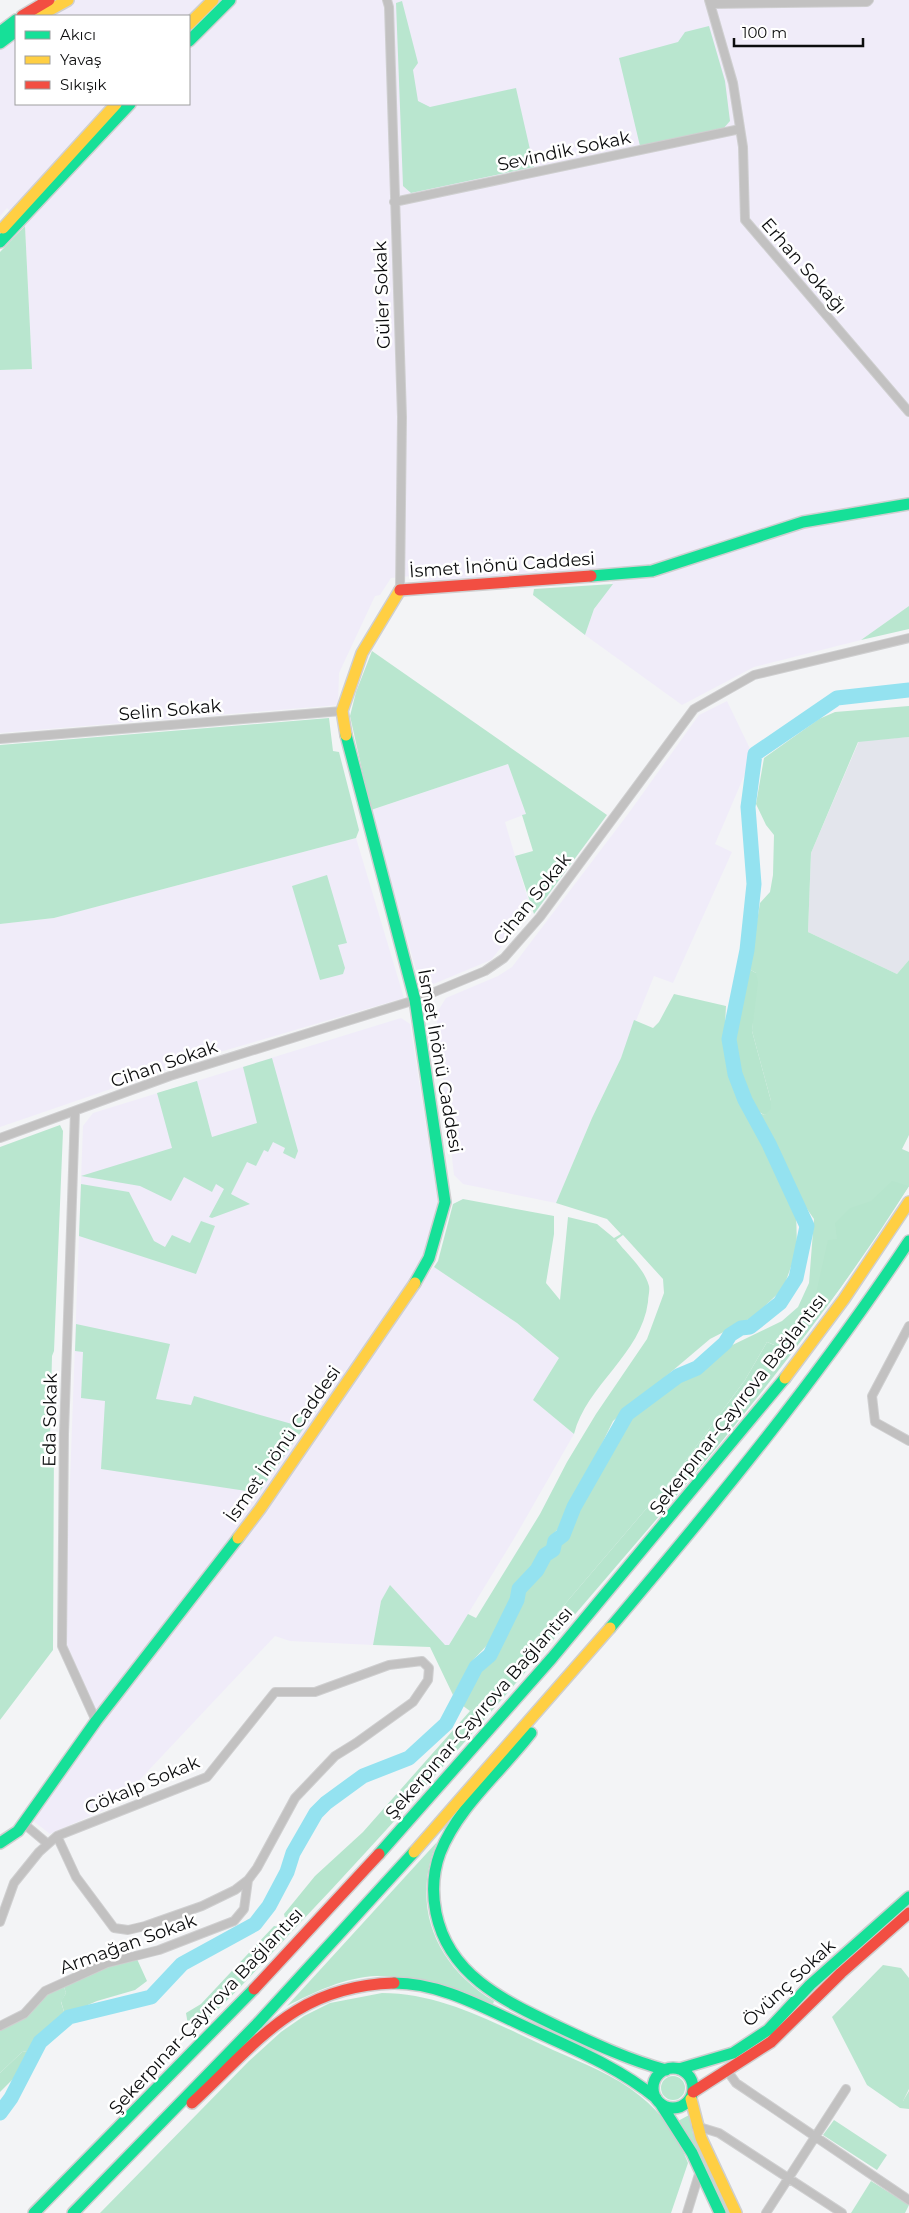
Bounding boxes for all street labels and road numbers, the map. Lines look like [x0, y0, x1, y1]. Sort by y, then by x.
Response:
street label: Sevindik Sokak [495, 126, 633, 176]
street label: Erhan Sokağı [756, 214, 852, 318]
street label: Güler Sokak [369, 240, 395, 349]
street label: İsmet İnönü Caddesi [408, 548, 596, 582]
street label: Selin Sokak [118, 695, 222, 725]
street label: Cihan Sokak [488, 849, 576, 949]
street label: İsmet İnönü Caddesi [413, 967, 467, 1155]
street label: Cihan Sokak [108, 1035, 221, 1093]
street label: Şekerpınar-Çayırova Bağlantısı [645, 1289, 831, 1519]
street label: İsmet İnönü Caddesi [221, 1361, 345, 1527]
street label: Eda Sokak [38, 1373, 62, 1467]
street label: Şekerpınar-Çayırova Bağlantısı [381, 1602, 577, 1824]
street label: Gökalp Sokak [81, 1751, 203, 1819]
street label: Şekerpınar-Çayırova Bağlantısı [104, 1903, 308, 2119]
street label: Armağan Sokak [57, 1909, 200, 1979]
street label: Övünç Sokak [738, 1934, 840, 2031]

